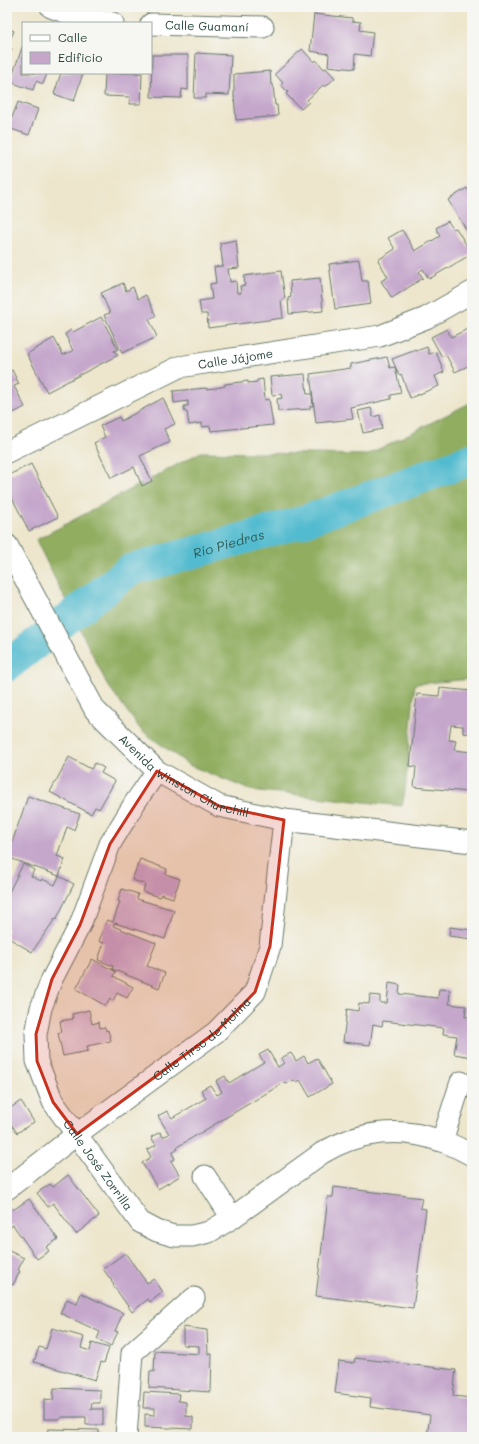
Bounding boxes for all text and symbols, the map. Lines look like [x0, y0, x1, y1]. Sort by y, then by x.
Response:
street label: Calle Guamaní [165, 16, 249, 35]
legend [22, 22, 152, 74]
text: Calle [58, 29, 88, 45]
text: Edificio [58, 49, 102, 65]
street label: Calle Jájome [197, 345, 274, 372]
water label: Río Piedras [191, 525, 266, 561]
street label: Avenida Winston Churchill [116, 730, 251, 820]
street label: Calle Tirso de Molina [149, 993, 254, 1084]
street label: Calle José Zorrilla [60, 1116, 137, 1213]

